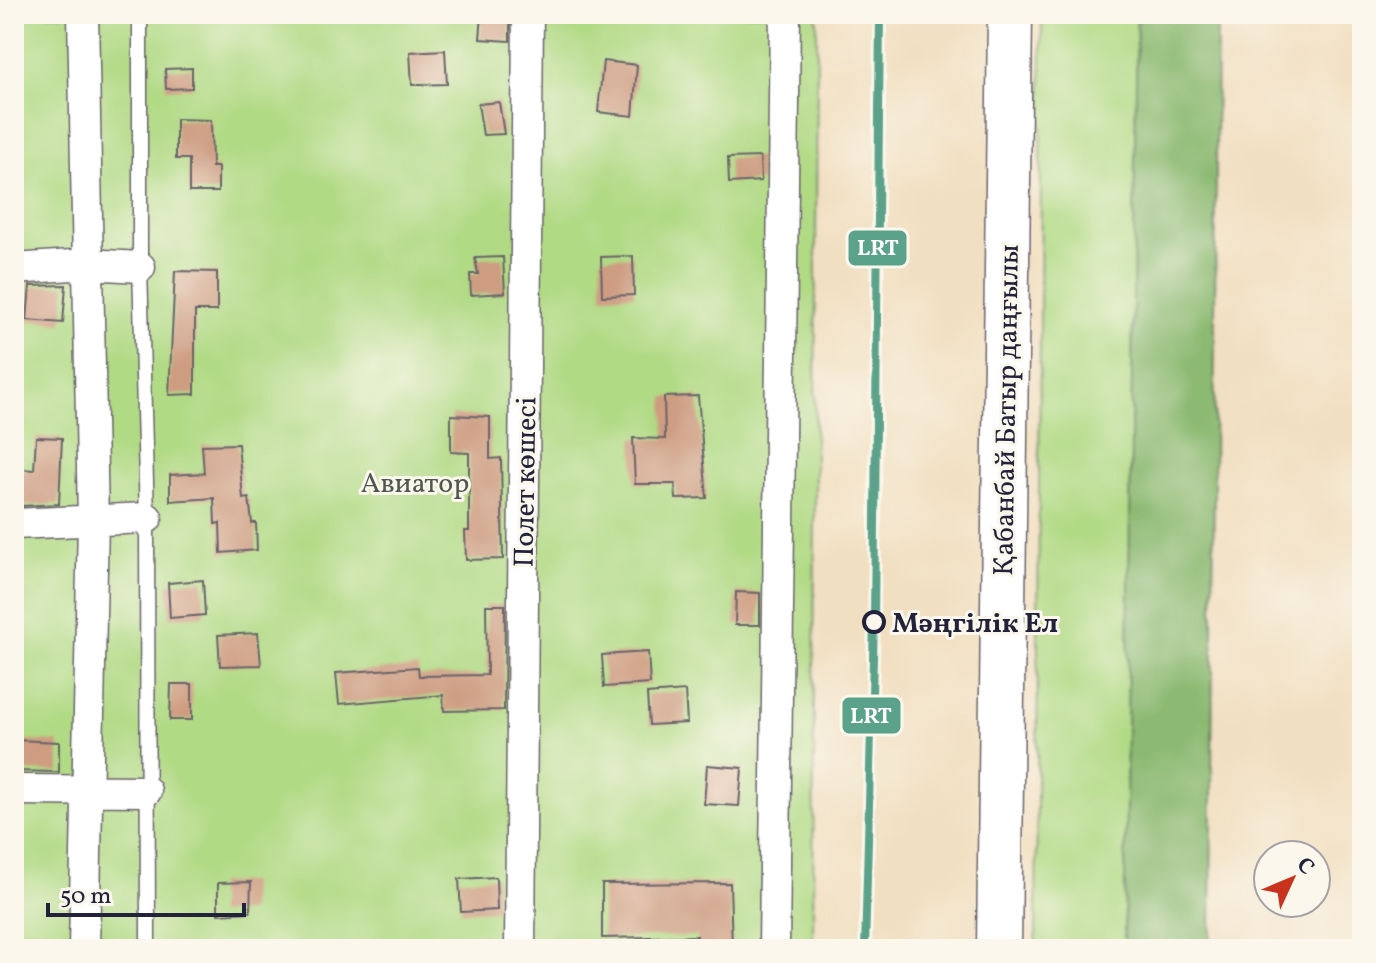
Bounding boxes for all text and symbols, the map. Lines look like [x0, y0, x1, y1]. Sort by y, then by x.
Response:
line badge: LRT [847, 229, 908, 267]
text: LRT [857, 234, 899, 265]
street label: Қабанбай Батыр даңғылы [985, 244, 1030, 576]
street label: Полет көшесі [506, 396, 547, 568]
park label: Авиатор [361, 465, 469, 504]
place label: Мәңгілік Ел [892, 605, 1058, 644]
marker: Мәңгілік Ел [863, 611, 885, 633]
line badge: LRT [841, 696, 902, 735]
text: LRT [850, 702, 892, 733]
north arrow [1252, 839, 1332, 919]
text: С [1289, 851, 1321, 883]
scale bar [48, 867, 244, 917]
text: 50 m [60, 880, 112, 914]

